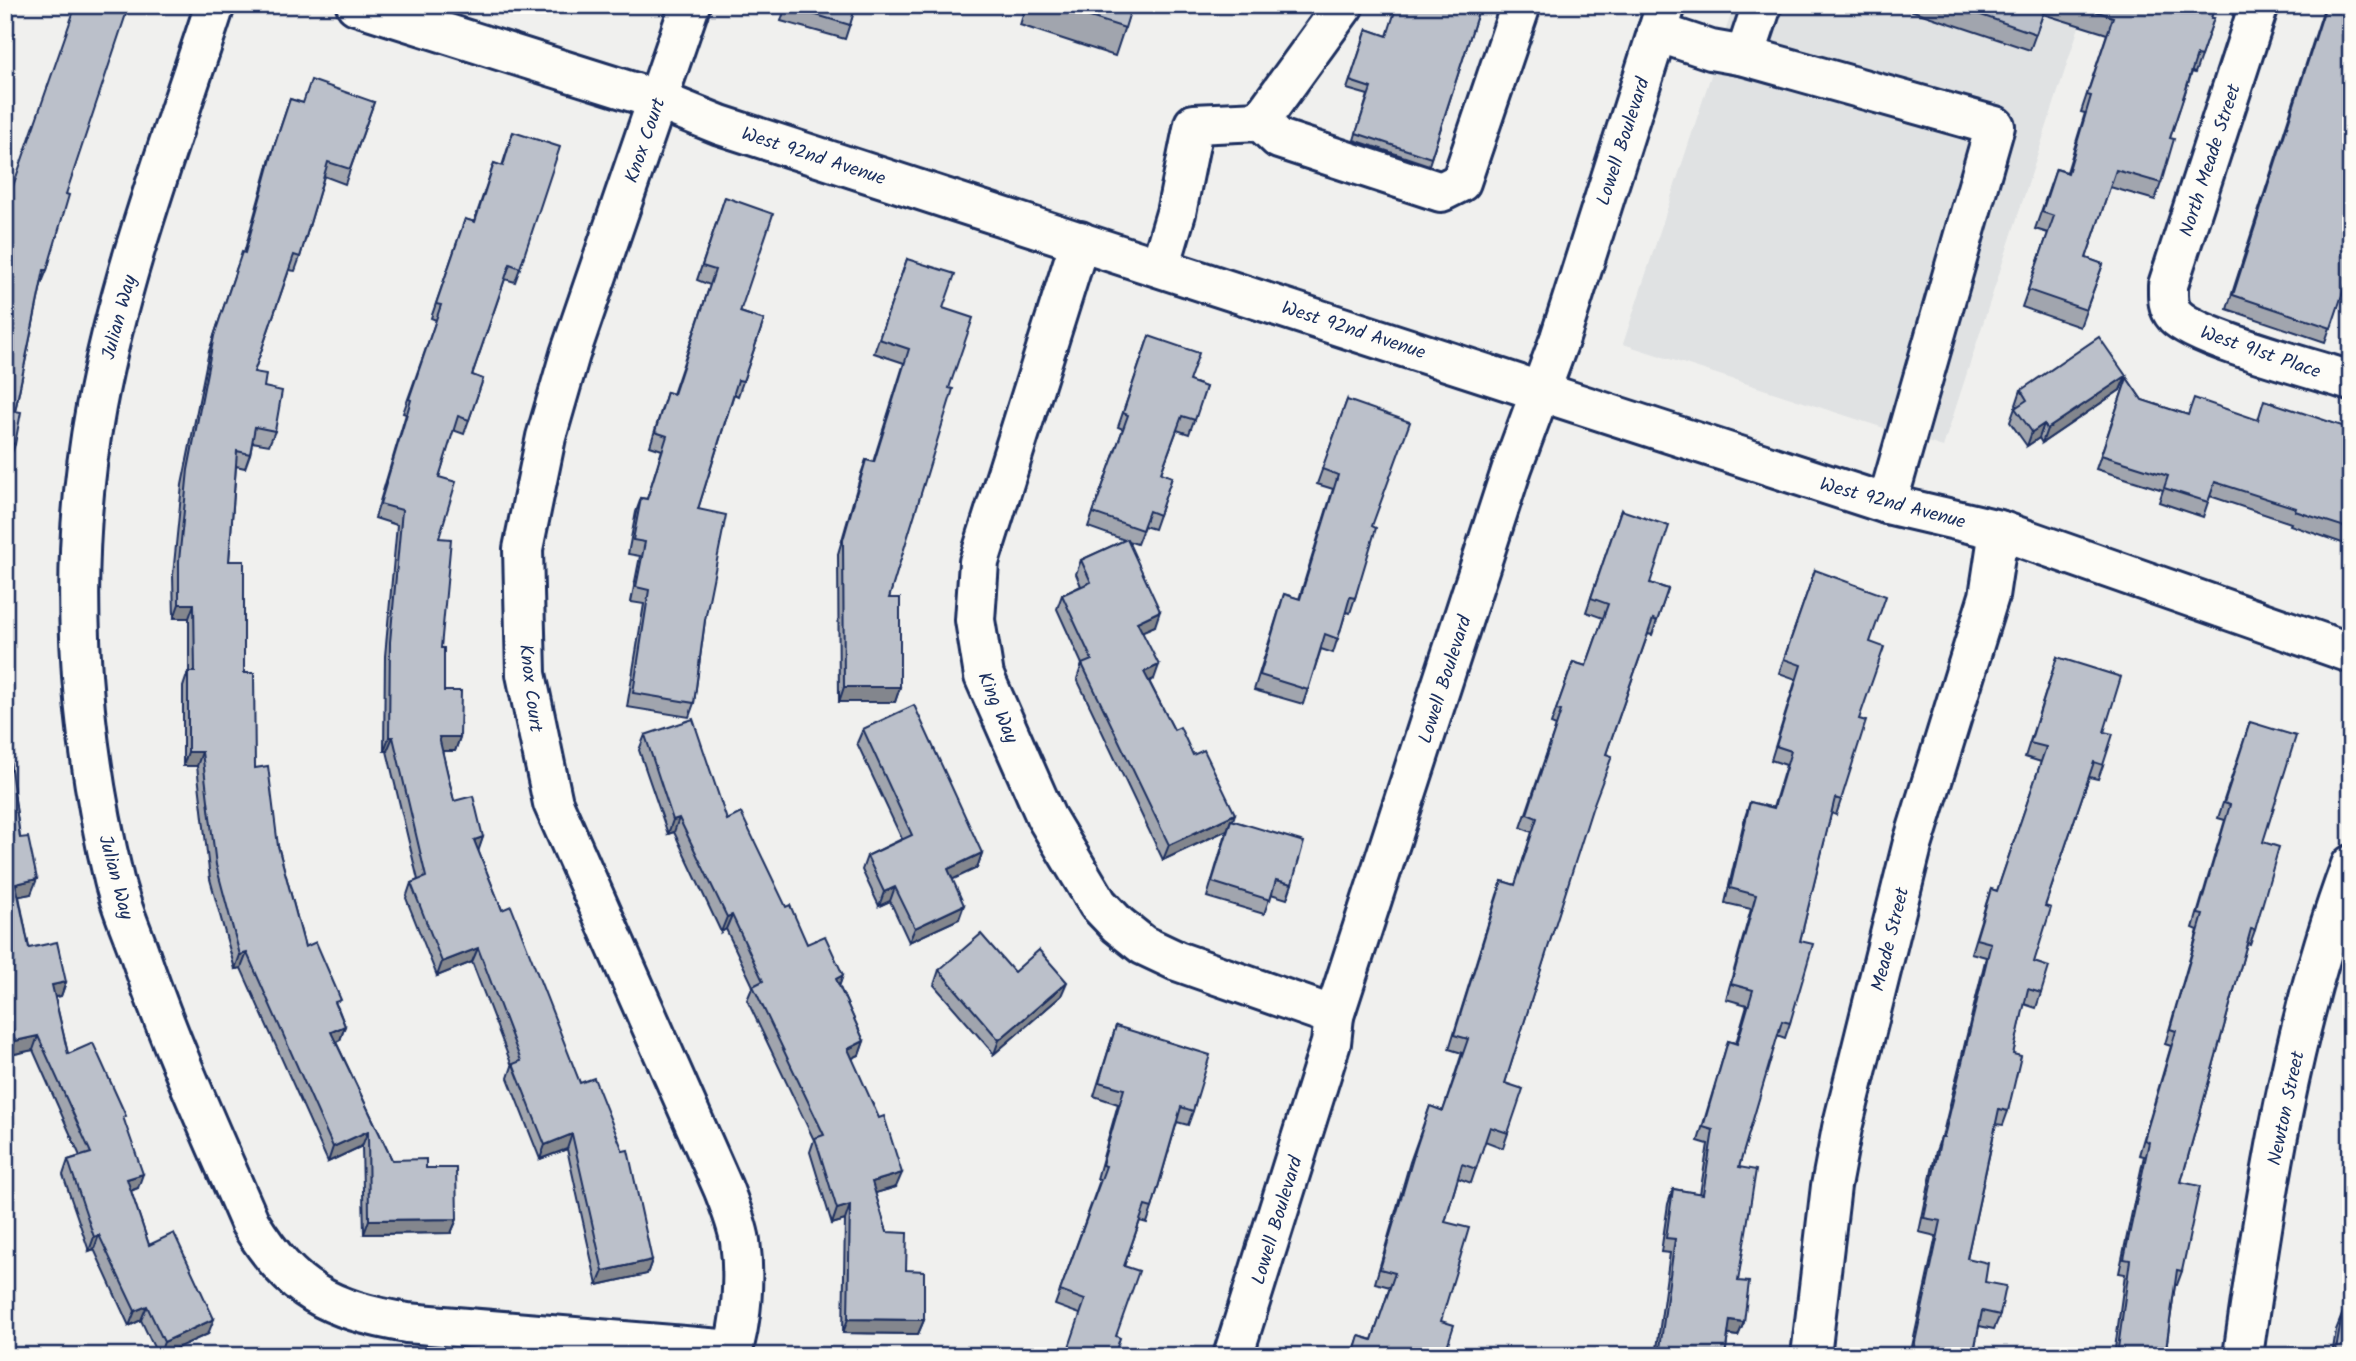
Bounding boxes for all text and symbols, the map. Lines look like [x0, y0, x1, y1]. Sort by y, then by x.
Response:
street label: Lowell Boulevard [1589, 73, 1659, 210]
street label: North Meade Street [2172, 80, 2250, 241]
street label: Knox Court [617, 93, 675, 187]
street label: West 92nd Avenue [737, 119, 890, 194]
street label: Julian Way [94, 271, 146, 363]
street label: West 92nd Avenue [1277, 293, 1430, 368]
street label: West 91st Place [2196, 318, 2325, 388]
street label: West 92nd Avenue [1816, 470, 1969, 538]
street label: Lowell Boulevard [1411, 611, 1481, 748]
street label: Knox Court [510, 643, 550, 735]
street label: King Way [969, 667, 1026, 749]
street label: Julian Way [89, 832, 141, 924]
street label: Meade Street [1864, 884, 1919, 995]
street label: Newton Street [2260, 1048, 2314, 1168]
street label: Lowell Boulevard [1244, 1152, 1312, 1289]

